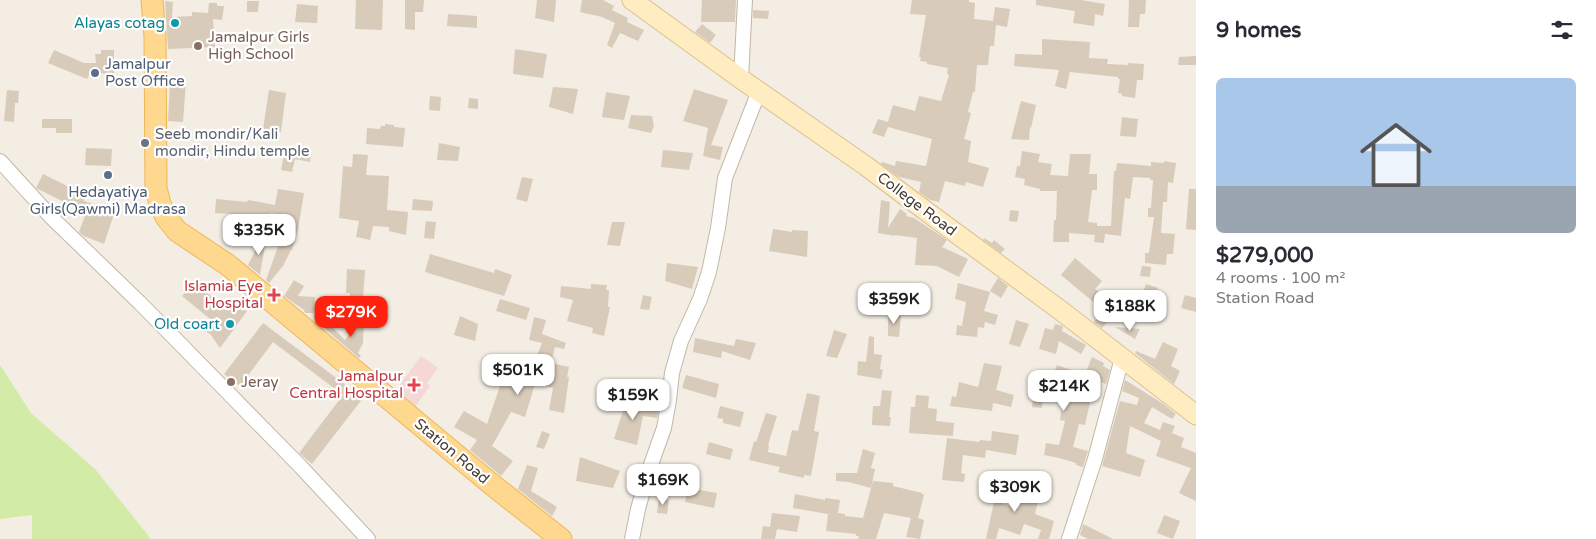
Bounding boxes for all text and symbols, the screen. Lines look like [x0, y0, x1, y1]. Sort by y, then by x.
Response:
place label: Alayas cotag [74, 14, 165, 32]
icon: filters [1548, 16, 1576, 44]
marker: Alayas cotag [169, 17, 181, 29]
text: 9 homes [1216, 18, 1301, 43]
place label: Jamalpur Girls High School [208, 28, 309, 63]
marker: Jamalpur Girls High School [192, 40, 204, 52]
place label: Jamalpur Post Office [105, 55, 185, 90]
marker: Jamalpur Post Office [89, 67, 101, 79]
icon: home [1351, 110, 1441, 200]
place label: Seeb mondir/Kali mondir, Hindu temple [155, 125, 309, 160]
marker: Seeb mondir/Kali mondir, Hindu temple [139, 137, 151, 149]
street label: College Road [874, 168, 960, 240]
marker: Hedayatiya Girls(Qawmi) Madrasa [102, 169, 114, 181]
place label: Hedayatiya Girls(Qawmi) Madrasa [30, 183, 186, 218]
pin: $335K [224, 214, 294, 256]
text: $335K [234, 220, 284, 240]
text: $279,000 [1216, 243, 1314, 268]
text: 4 rooms · 100 m² [1216, 268, 1345, 288]
place label: Islamia Eye Hospital [184, 277, 263, 312]
pin: $359K [859, 282, 929, 325]
marker: Islamia Eye Hospital [267, 288, 281, 302]
text: Station Road [1216, 288, 1314, 308]
text: $359K [869, 289, 919, 309]
pin: $188K [1095, 290, 1165, 332]
pin: $279K [316, 296, 386, 338]
text: $188K [1105, 296, 1155, 316]
text: $279K [326, 302, 376, 322]
place label: Old coart [154, 315, 220, 333]
marker: Old coart [224, 318, 236, 330]
pin: $501K [483, 354, 553, 396]
text: $501K [493, 360, 543, 380]
place label: Jamalpur Central Hospital [289, 367, 403, 402]
pin: $214K [1029, 370, 1099, 412]
place label: Jeray [241, 373, 279, 391]
marker: Jeray [225, 376, 237, 388]
text: $214K [1039, 376, 1089, 396]
marker: Jamalpur Central Hospital [407, 378, 421, 392]
pin: $159K [598, 378, 668, 421]
text: $159K [608, 385, 658, 405]
street label: Station Road [411, 414, 493, 488]
pin: $169K [628, 464, 698, 506]
text: $169K [638, 470, 688, 490]
pin: $309K [980, 470, 1050, 513]
text: $309K [990, 477, 1040, 497]

